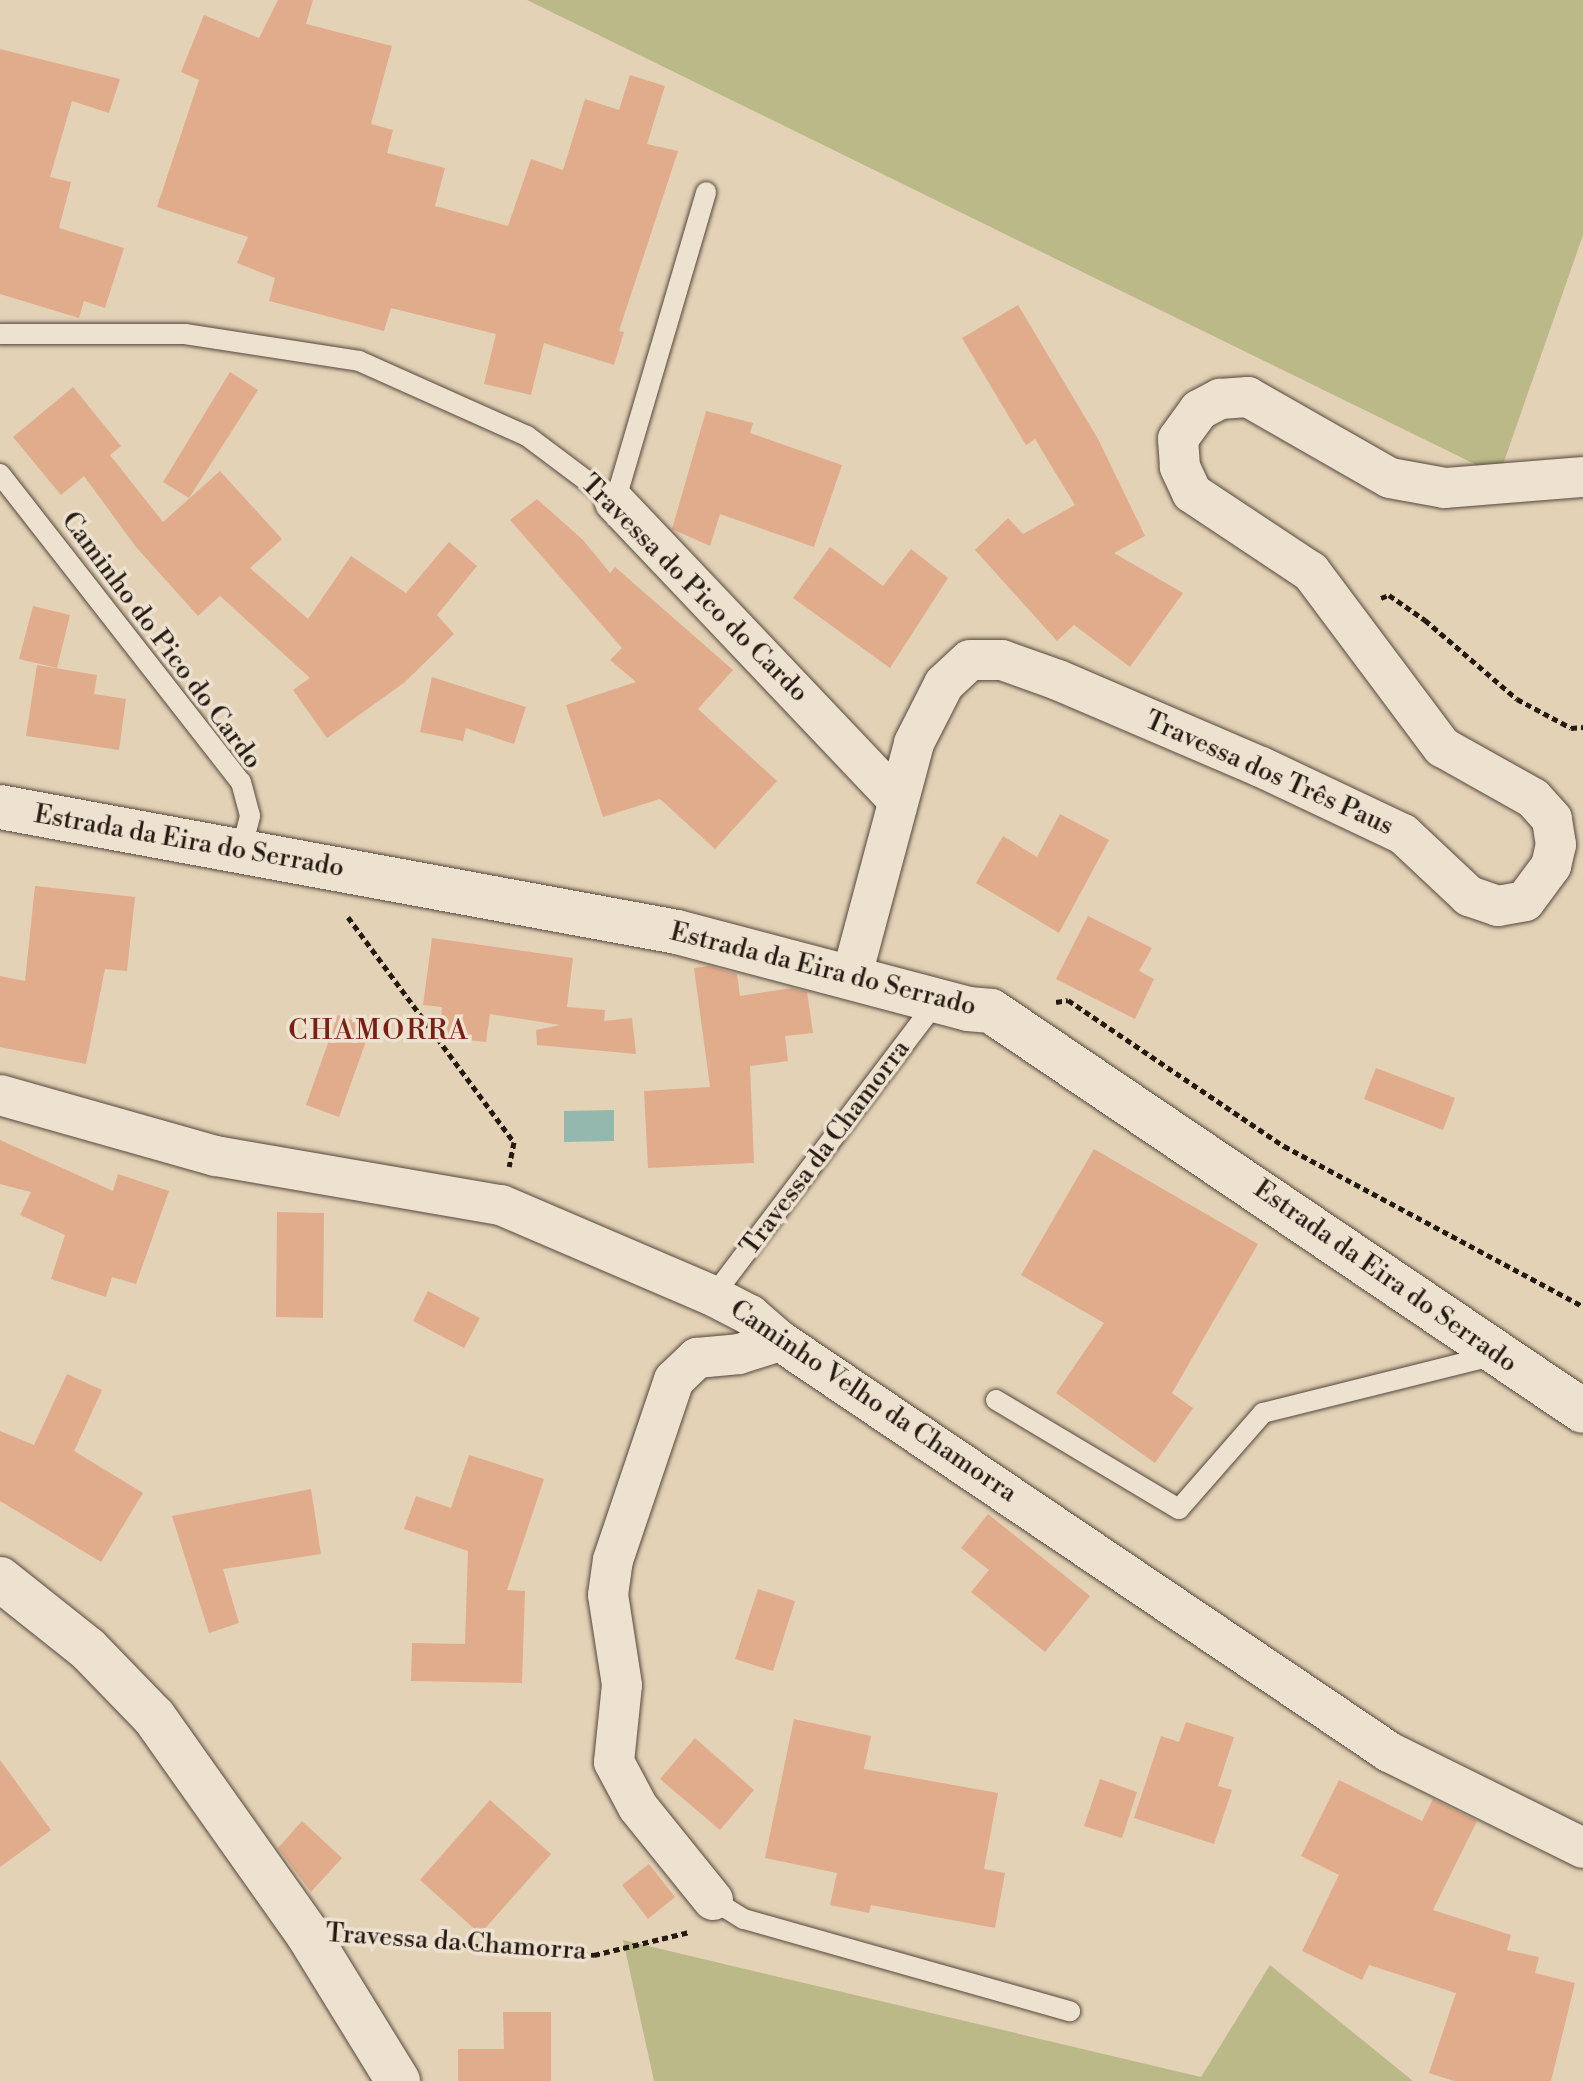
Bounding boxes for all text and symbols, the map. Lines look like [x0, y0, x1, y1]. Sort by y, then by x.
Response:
street label: Travessa do Pico do Cardo [574, 469, 814, 709]
street label: Caminho do Pico do Cardo [54, 506, 268, 776]
street label: Travessa dos Três Paus [1140, 705, 1398, 843]
street label: Estrada da Eira do Serrado [32, 799, 346, 885]
street label: Estrada da Eira do Serrado [667, 917, 979, 1023]
district label: CHAMORRA [288, 1014, 470, 1048]
street label: Travessa da Chamorra [735, 1034, 917, 1262]
street label: Estrada da Eira do Serrado [1247, 1174, 1523, 1380]
street label: Caminho Velho da Chamorra [724, 1294, 1022, 1510]
street label: Travessa da Chamorra [325, 1918, 587, 1968]

